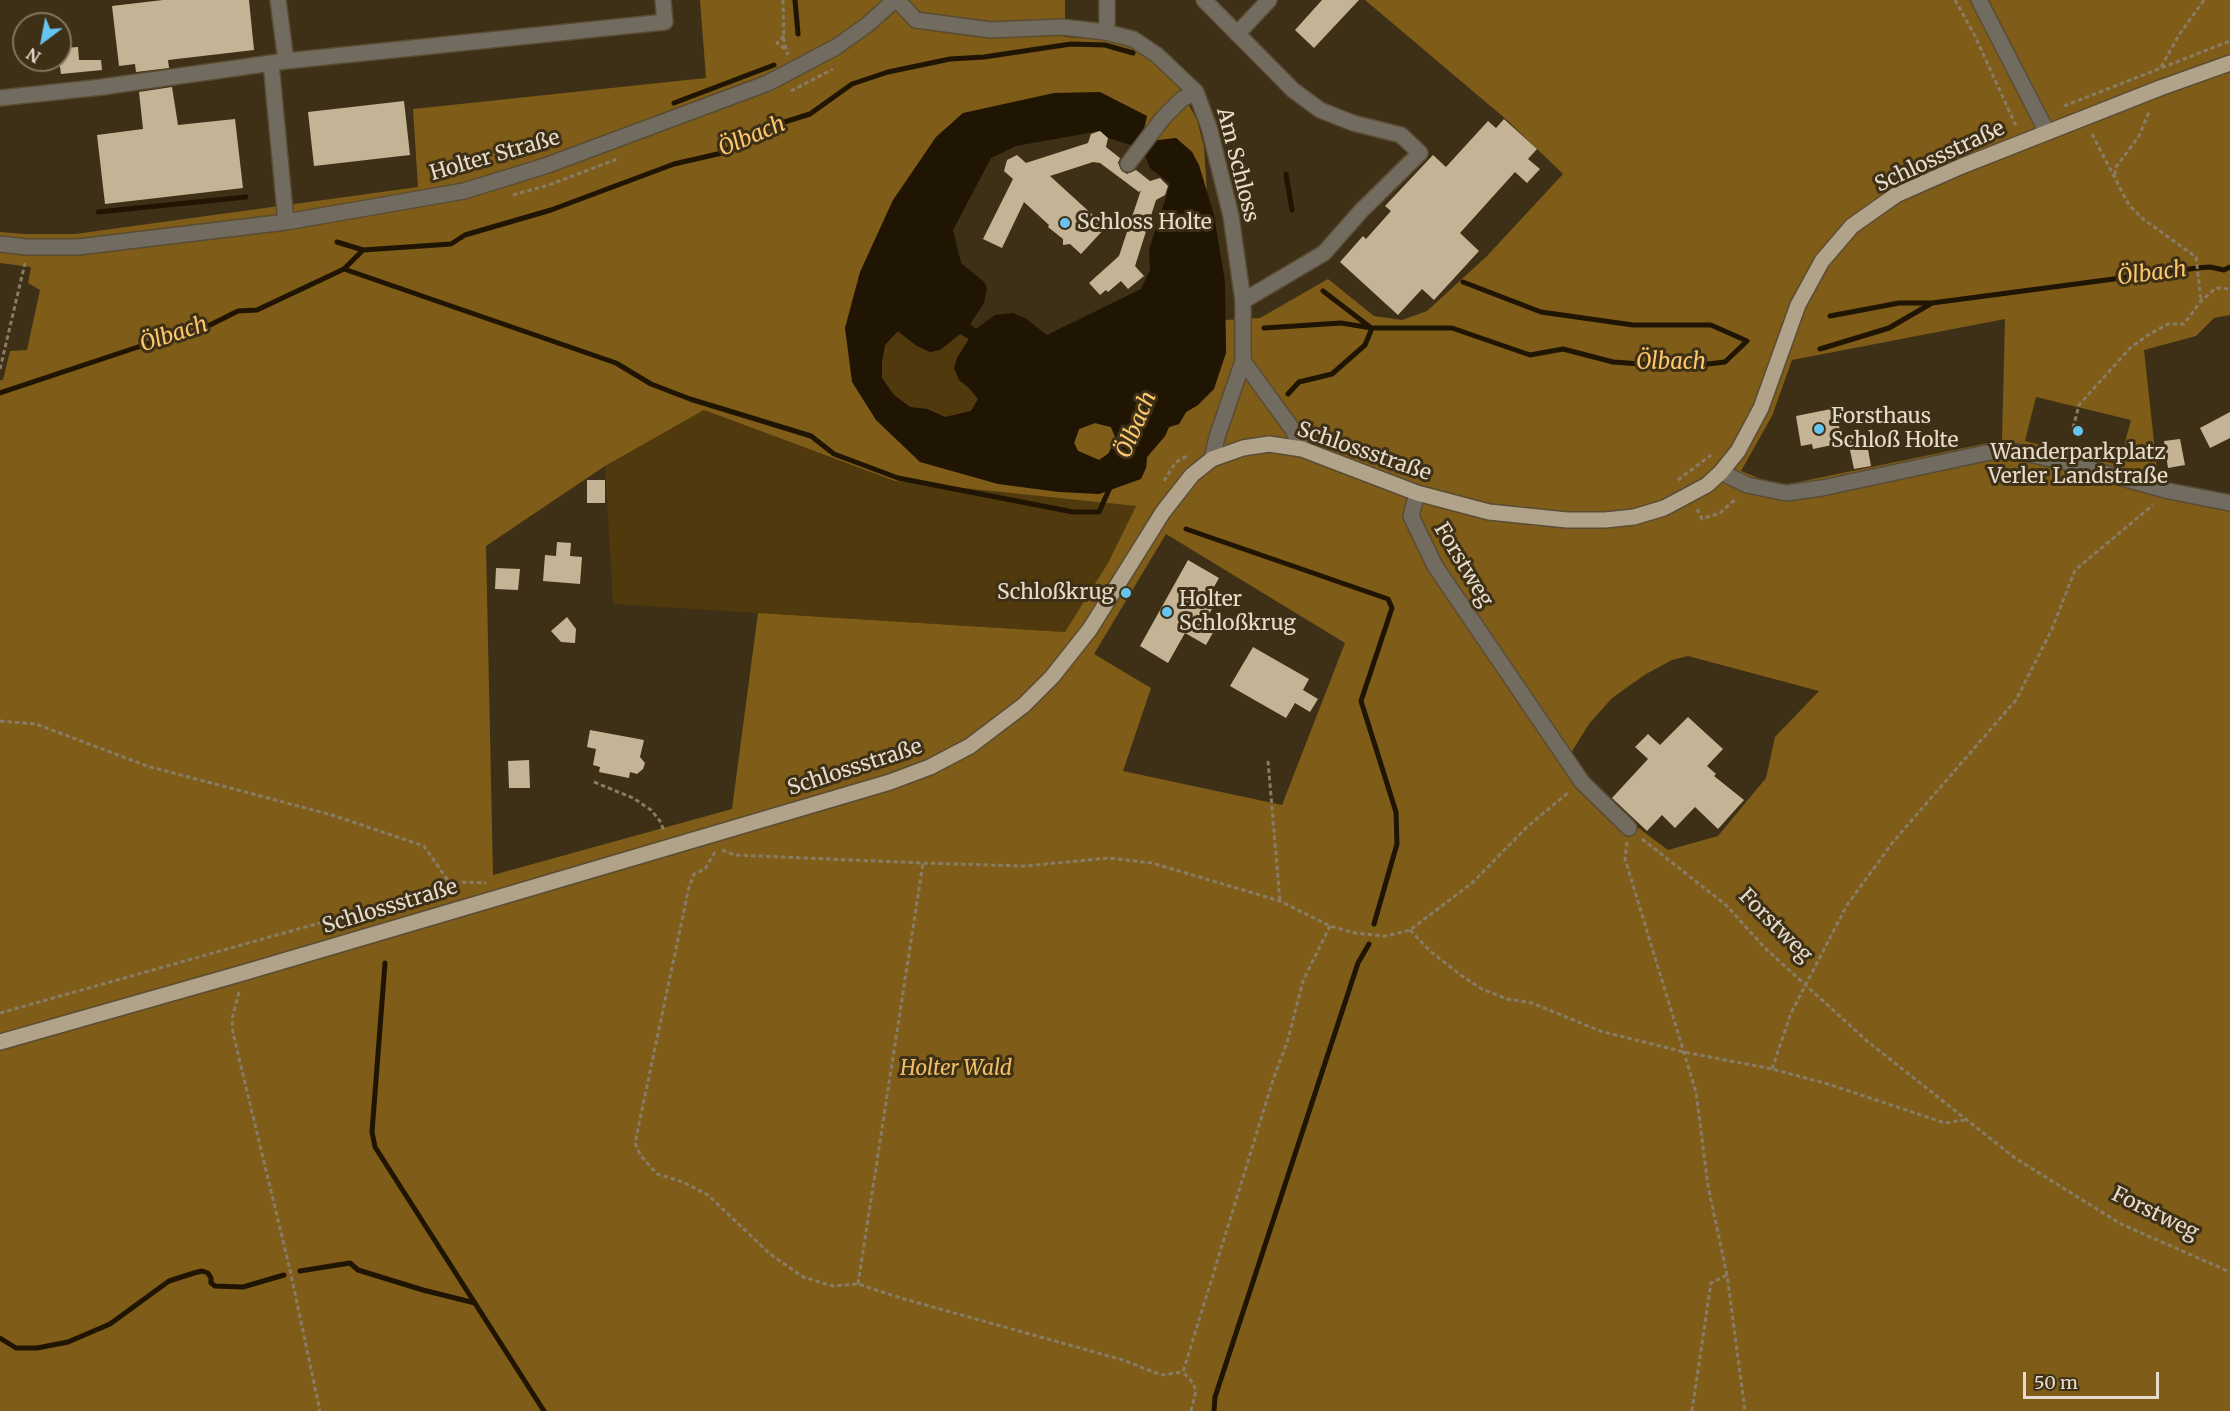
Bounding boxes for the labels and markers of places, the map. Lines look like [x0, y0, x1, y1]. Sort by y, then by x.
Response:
place label: Schloss Holte [1077, 210, 1212, 236]
marker: Schloss Holte [1058, 216, 1072, 230]
place label: Forsthaus Schloß Holte [1831, 404, 1958, 454]
marker: Forsthaus Schloß Holte [1812, 422, 1826, 436]
marker: Wanderparkplatz Verler Landstraße [2071, 424, 2085, 438]
place label: Wanderparkplatz Verler Landstraße [1988, 440, 2168, 490]
place label: Schloßkrug [997, 580, 1114, 606]
marker: Schloßkrug [1119, 586, 1133, 600]
place label: Holter Schloßkrug [1179, 587, 1296, 637]
marker: Holter Schloßkrug [1160, 605, 1174, 619]

